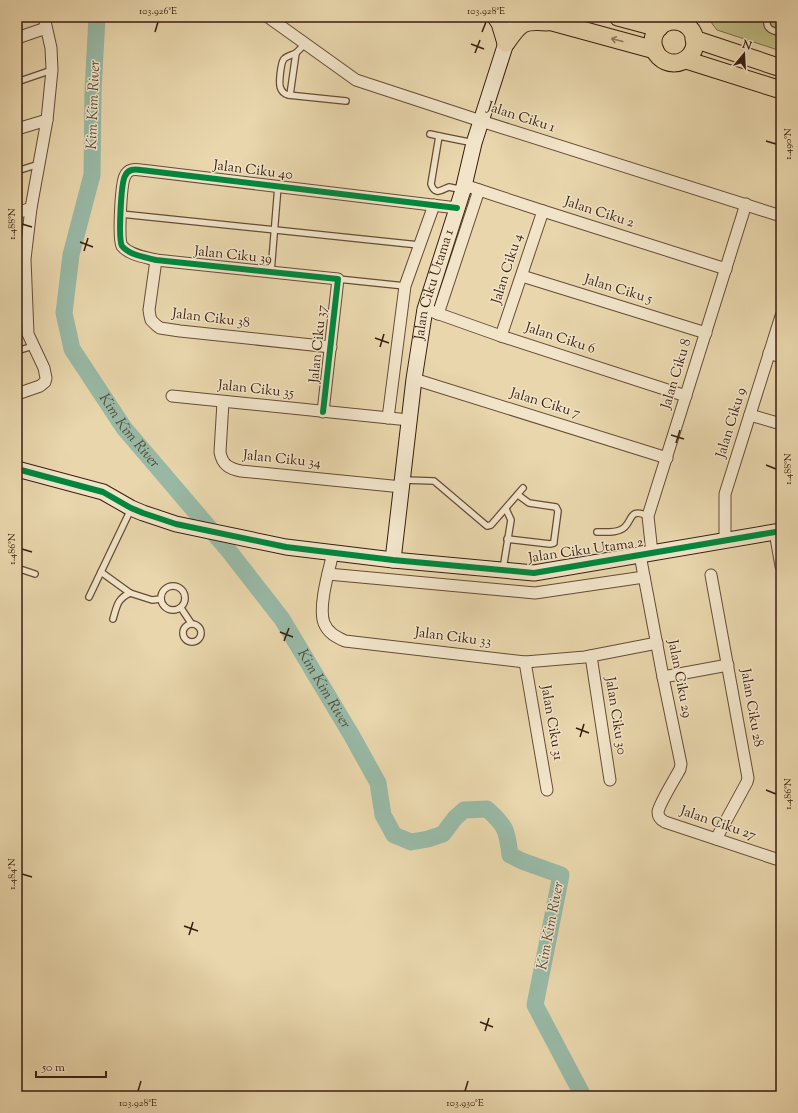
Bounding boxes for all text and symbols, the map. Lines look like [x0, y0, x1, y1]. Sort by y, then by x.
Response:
text: 103.926°E [139, 4, 177, 19]
text: 103.928°E [467, 4, 505, 19]
north arrow [724, 34, 764, 74]
one-way arrow [611, 36, 624, 43]
text: N [739, 36, 754, 54]
water label: Kim Kim River [82, 59, 106, 150]
street label: Jalan Ciku 1 [483, 97, 558, 138]
text: 1.490°N [781, 128, 796, 160]
street label: Jalan Ciku 40 [211, 156, 294, 186]
street label: Jalan Ciku 2 [561, 192, 637, 234]
text: 1.488°N [5, 208, 20, 240]
street label: Jalan Ciku Utama 1 [410, 227, 460, 342]
street label: Jalan Ciku 4 [487, 231, 529, 308]
street label: Jalan Ciku 39 [192, 242, 273, 270]
street label: Jalan Ciku 5 [580, 270, 655, 310]
street label: Jalan Ciku 38 [170, 304, 251, 334]
street label: Jalan Ciku 37 [305, 304, 333, 385]
street label: Jalan Ciku 6 [521, 318, 598, 360]
street label: Jalan Ciku 8 [657, 336, 697, 413]
street label: Jalan Ciku 35 [216, 376, 295, 404]
street label: Jalan Ciku 7 [506, 384, 583, 424]
street label: Jalan Ciku 9 [712, 385, 752, 462]
water label: Kim Kim River [94, 389, 165, 473]
street label: Jalan Ciku 34 [241, 446, 322, 474]
text: 1.488°N [781, 453, 796, 485]
text: 1.486°N [5, 533, 20, 565]
street label: Jalan Ciku Utama 2 [526, 533, 645, 569]
street label: Jalan Ciku 33 [413, 623, 493, 653]
street label: Jalan Ciku 29 [661, 637, 696, 720]
water label: Kim Kim River [292, 645, 356, 733]
street label: Jalan Ciku 28 [734, 666, 768, 749]
street label: Jalan Ciku 30 [599, 675, 631, 756]
street label: Jalan Ciku 31 [534, 683, 567, 762]
text: 1.486°N [781, 778, 796, 810]
street label: Jalan Ciku 27 [676, 801, 759, 846]
text: 1.484°N [5, 858, 20, 890]
water label: Kim Kim River [532, 880, 570, 972]
scale bar [36, 1053, 106, 1079]
text: 50 m [41, 1059, 65, 1077]
text: 103.928°E [119, 1096, 157, 1111]
text: 103.930°E [446, 1096, 484, 1111]

